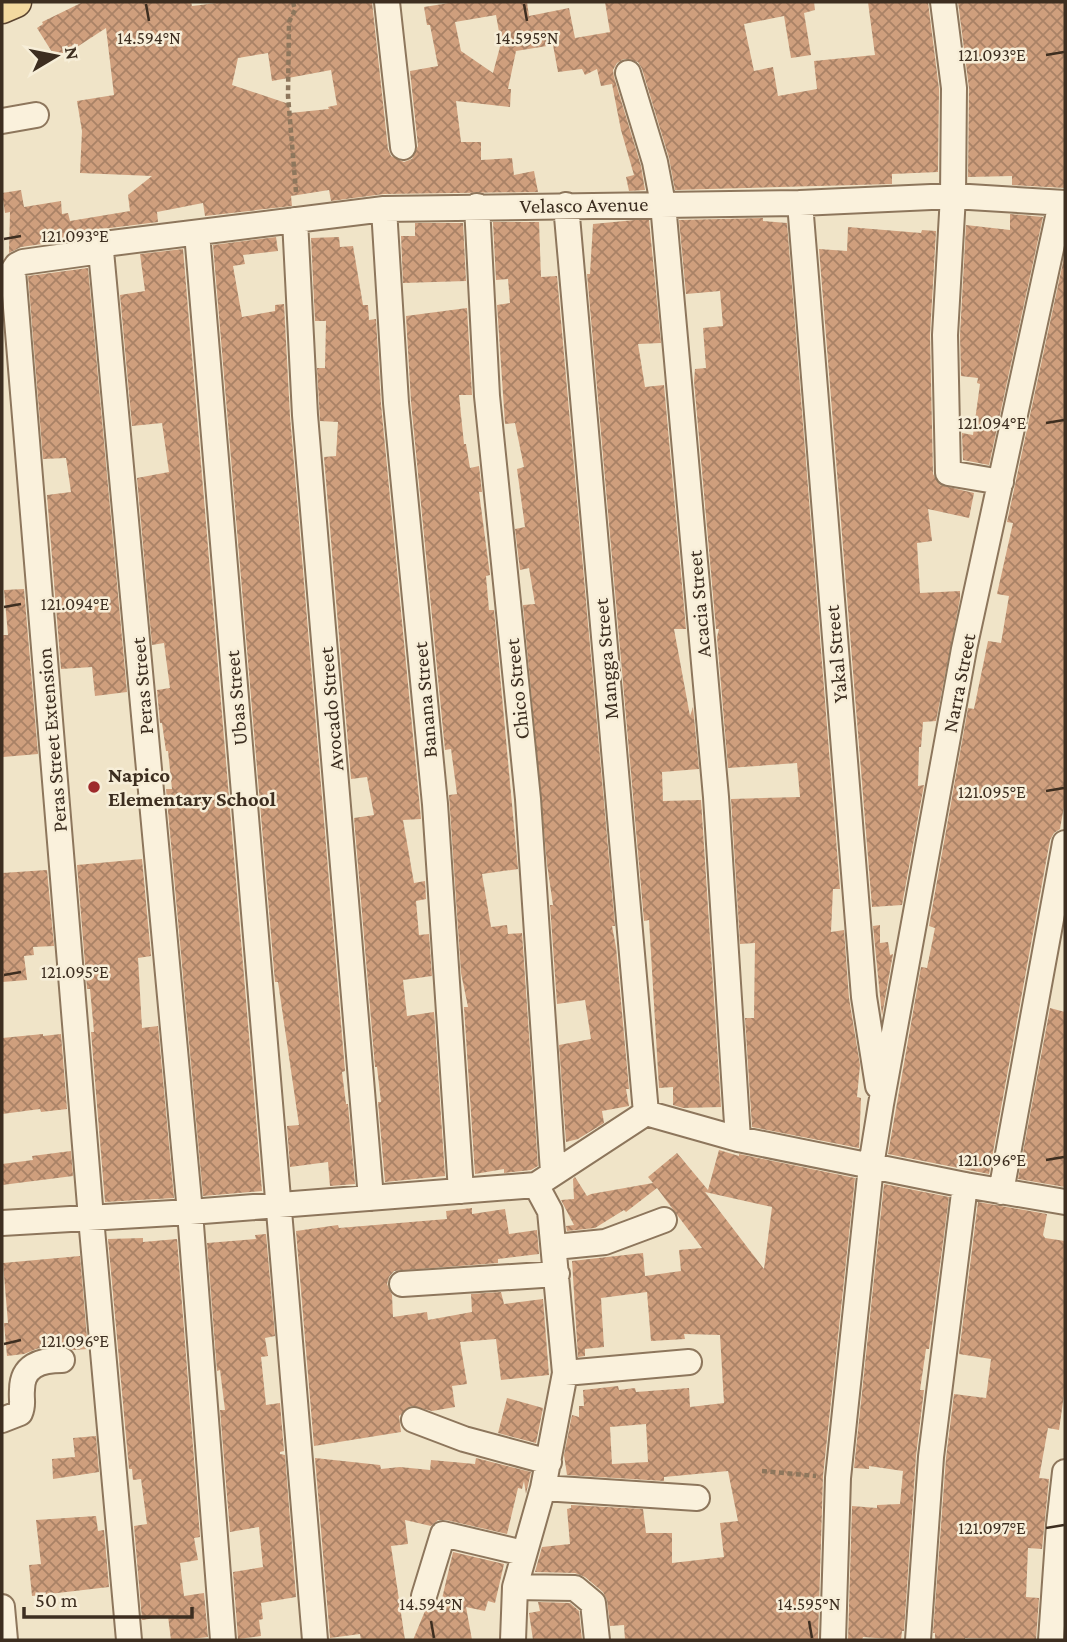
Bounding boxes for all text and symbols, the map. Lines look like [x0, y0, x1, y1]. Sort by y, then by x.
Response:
north arrow [21, 21, 91, 91]
text: 14.594°N [117, 28, 181, 48]
text: 14.595°N [496, 28, 559, 48]
text: N [61, 45, 84, 61]
text: 121.093°E [958, 45, 1026, 65]
street label: Velasco Avenue [519, 192, 649, 218]
text: 121.093°E [41, 226, 109, 246]
text: 121.094°E [958, 413, 1026, 433]
street label: Acacia Street [682, 548, 716, 659]
text: 121.094°E [41, 594, 109, 614]
street label: Mangga Street [589, 596, 623, 721]
street label: Yakal Street [820, 603, 852, 704]
street label: Narra Street [938, 630, 981, 735]
street label: Peras Street [126, 635, 158, 736]
street label: Chico Street [500, 636, 534, 741]
street label: Banana Street [408, 640, 442, 759]
street label: Avocado Street [314, 645, 348, 772]
street label: Peras Street Extension [32, 647, 72, 833]
street label: Ubas Street [220, 648, 252, 747]
place label: Napico Elementary School [108, 763, 276, 811]
marker: Napico Elementary School [86, 779, 102, 795]
text: 121.095°E [958, 782, 1026, 802]
text: 121.095°E [41, 962, 109, 982]
text: 121.096°E [958, 1150, 1026, 1170]
text: 121.096°E [41, 1331, 109, 1351]
text: 121.097°E [958, 1518, 1026, 1538]
scale bar [24, 1576, 192, 1620]
text: 50 m [35, 1588, 78, 1612]
text: 14.594°N [399, 1594, 463, 1614]
text: 14.595°N [778, 1594, 841, 1614]

